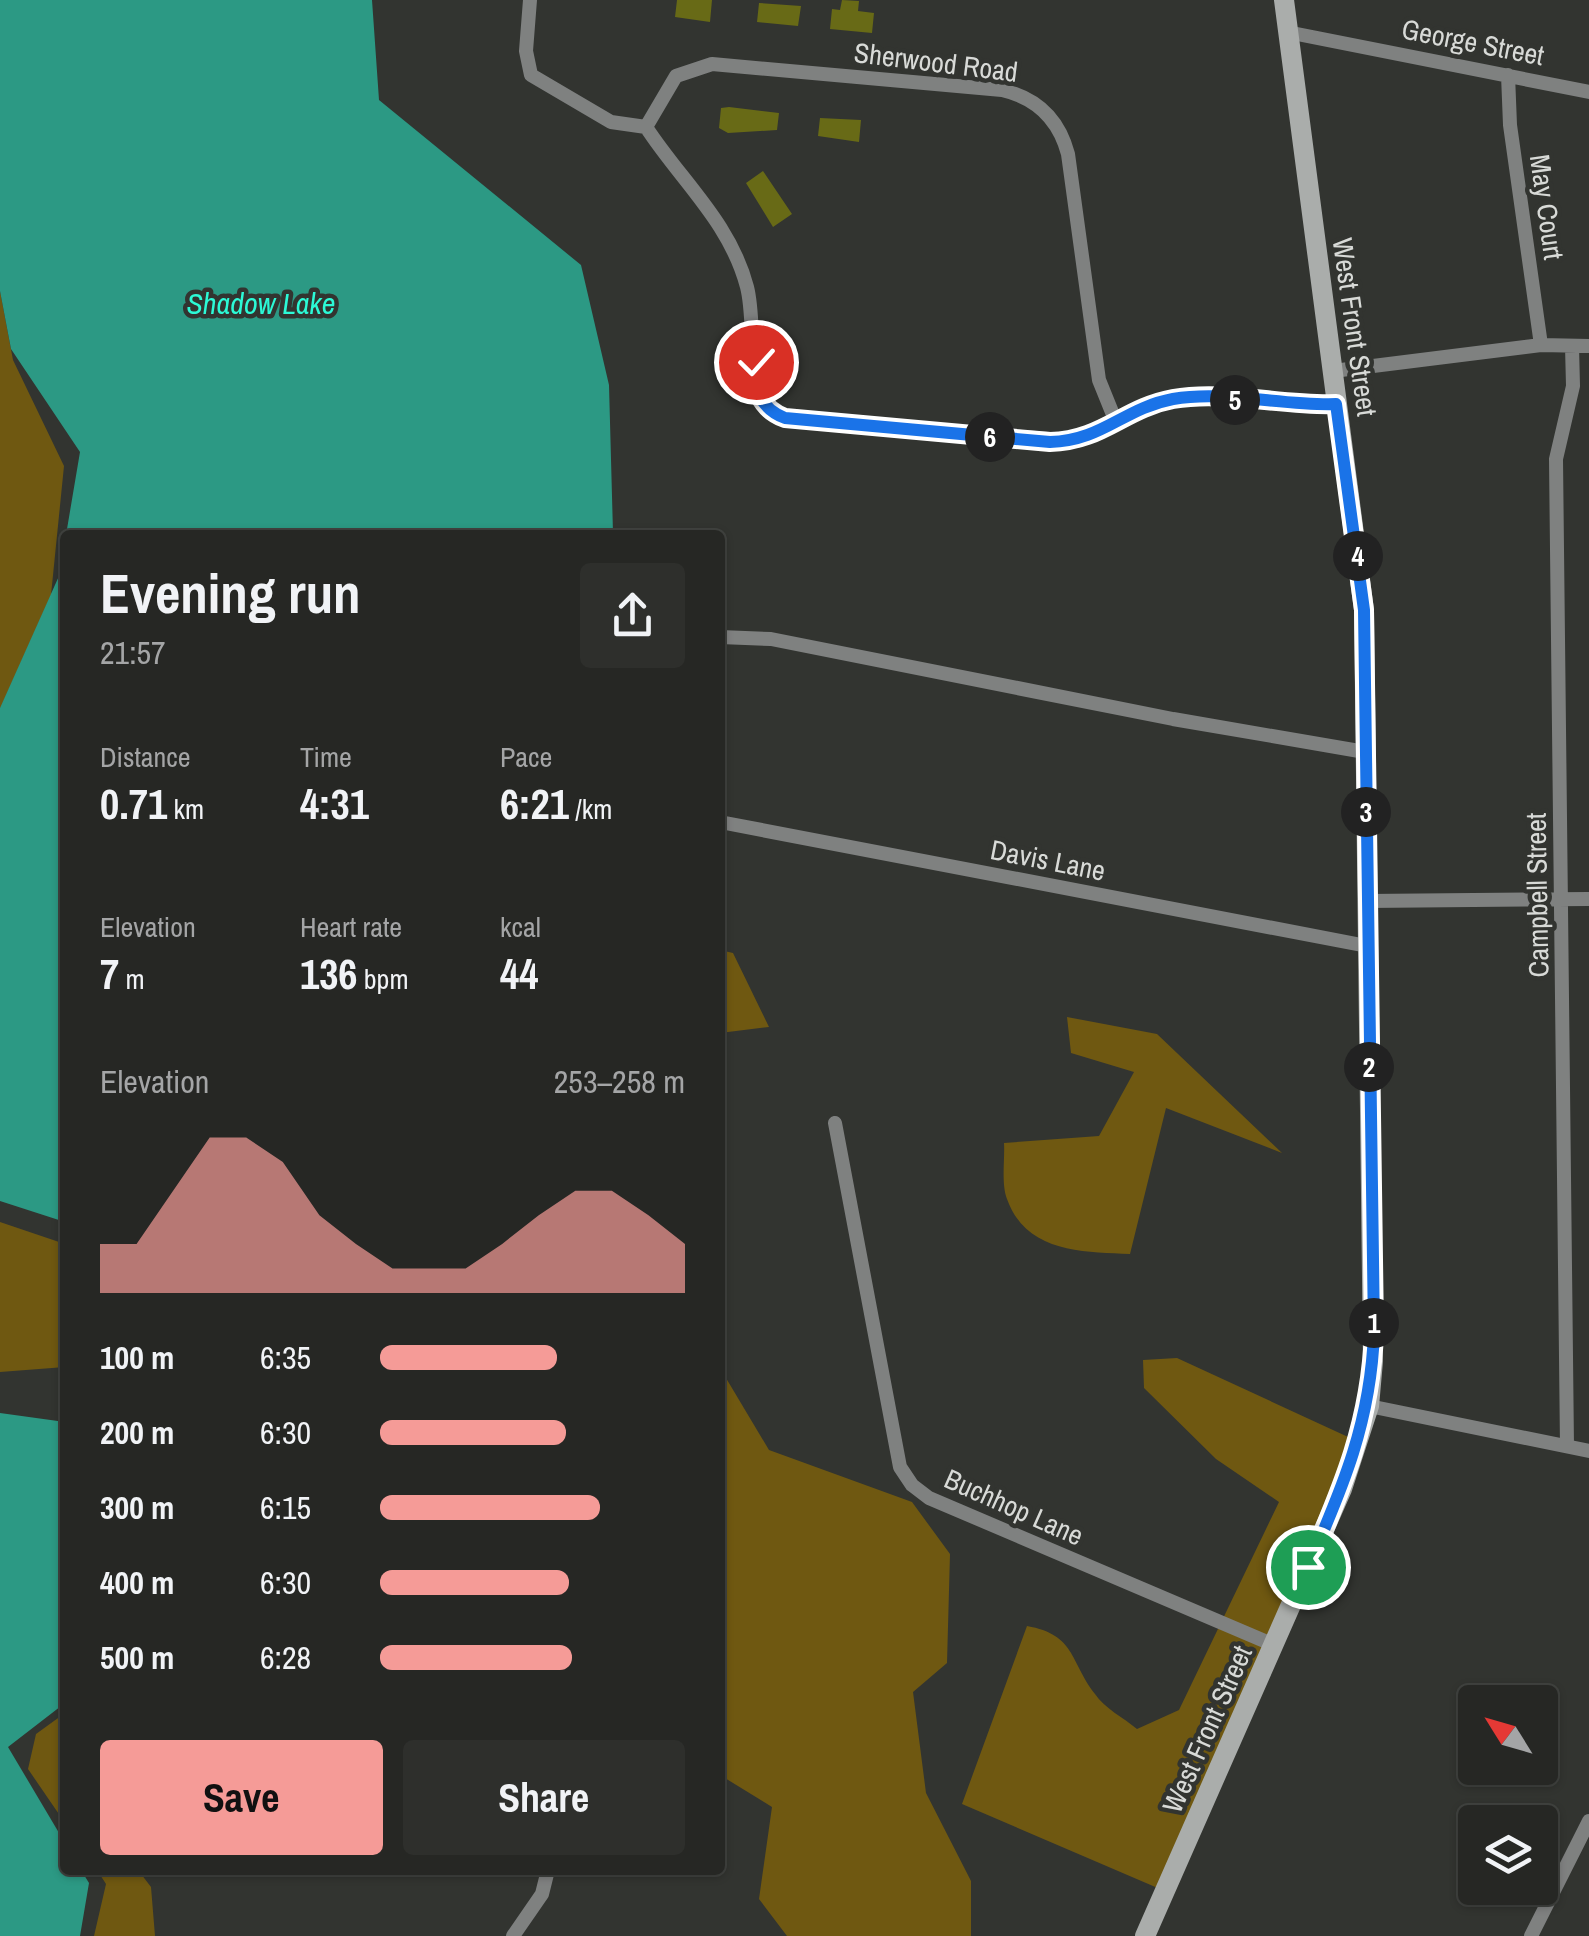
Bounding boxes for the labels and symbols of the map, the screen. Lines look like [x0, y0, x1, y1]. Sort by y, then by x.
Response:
street label: George Street [1399, 10, 1547, 74]
street label: Sherwood Road [852, 33, 1020, 91]
street label: May Court [1521, 152, 1573, 262]
street label: West Front Street [1324, 235, 1386, 419]
water label: Shadow Lake [186, 283, 336, 323]
pin [714, 320, 799, 405]
pin: 5 [1210, 375, 1260, 425]
pin: 6 [965, 412, 1015, 462]
pin: 4 [1333, 531, 1383, 581]
pin: 3 [1341, 787, 1391, 837]
street label: Campbell Street [1517, 812, 1557, 978]
street label: Davis Lane [987, 830, 1109, 890]
pin: 2 [1344, 1042, 1394, 1092]
pin: 1 [1349, 1298, 1399, 1348]
street label: Buchhop Lane [939, 1460, 1089, 1554]
pin [1266, 1525, 1351, 1610]
street label: West Front Street [1153, 1639, 1261, 1819]
north arrow [1458, 1685, 1558, 1785]

